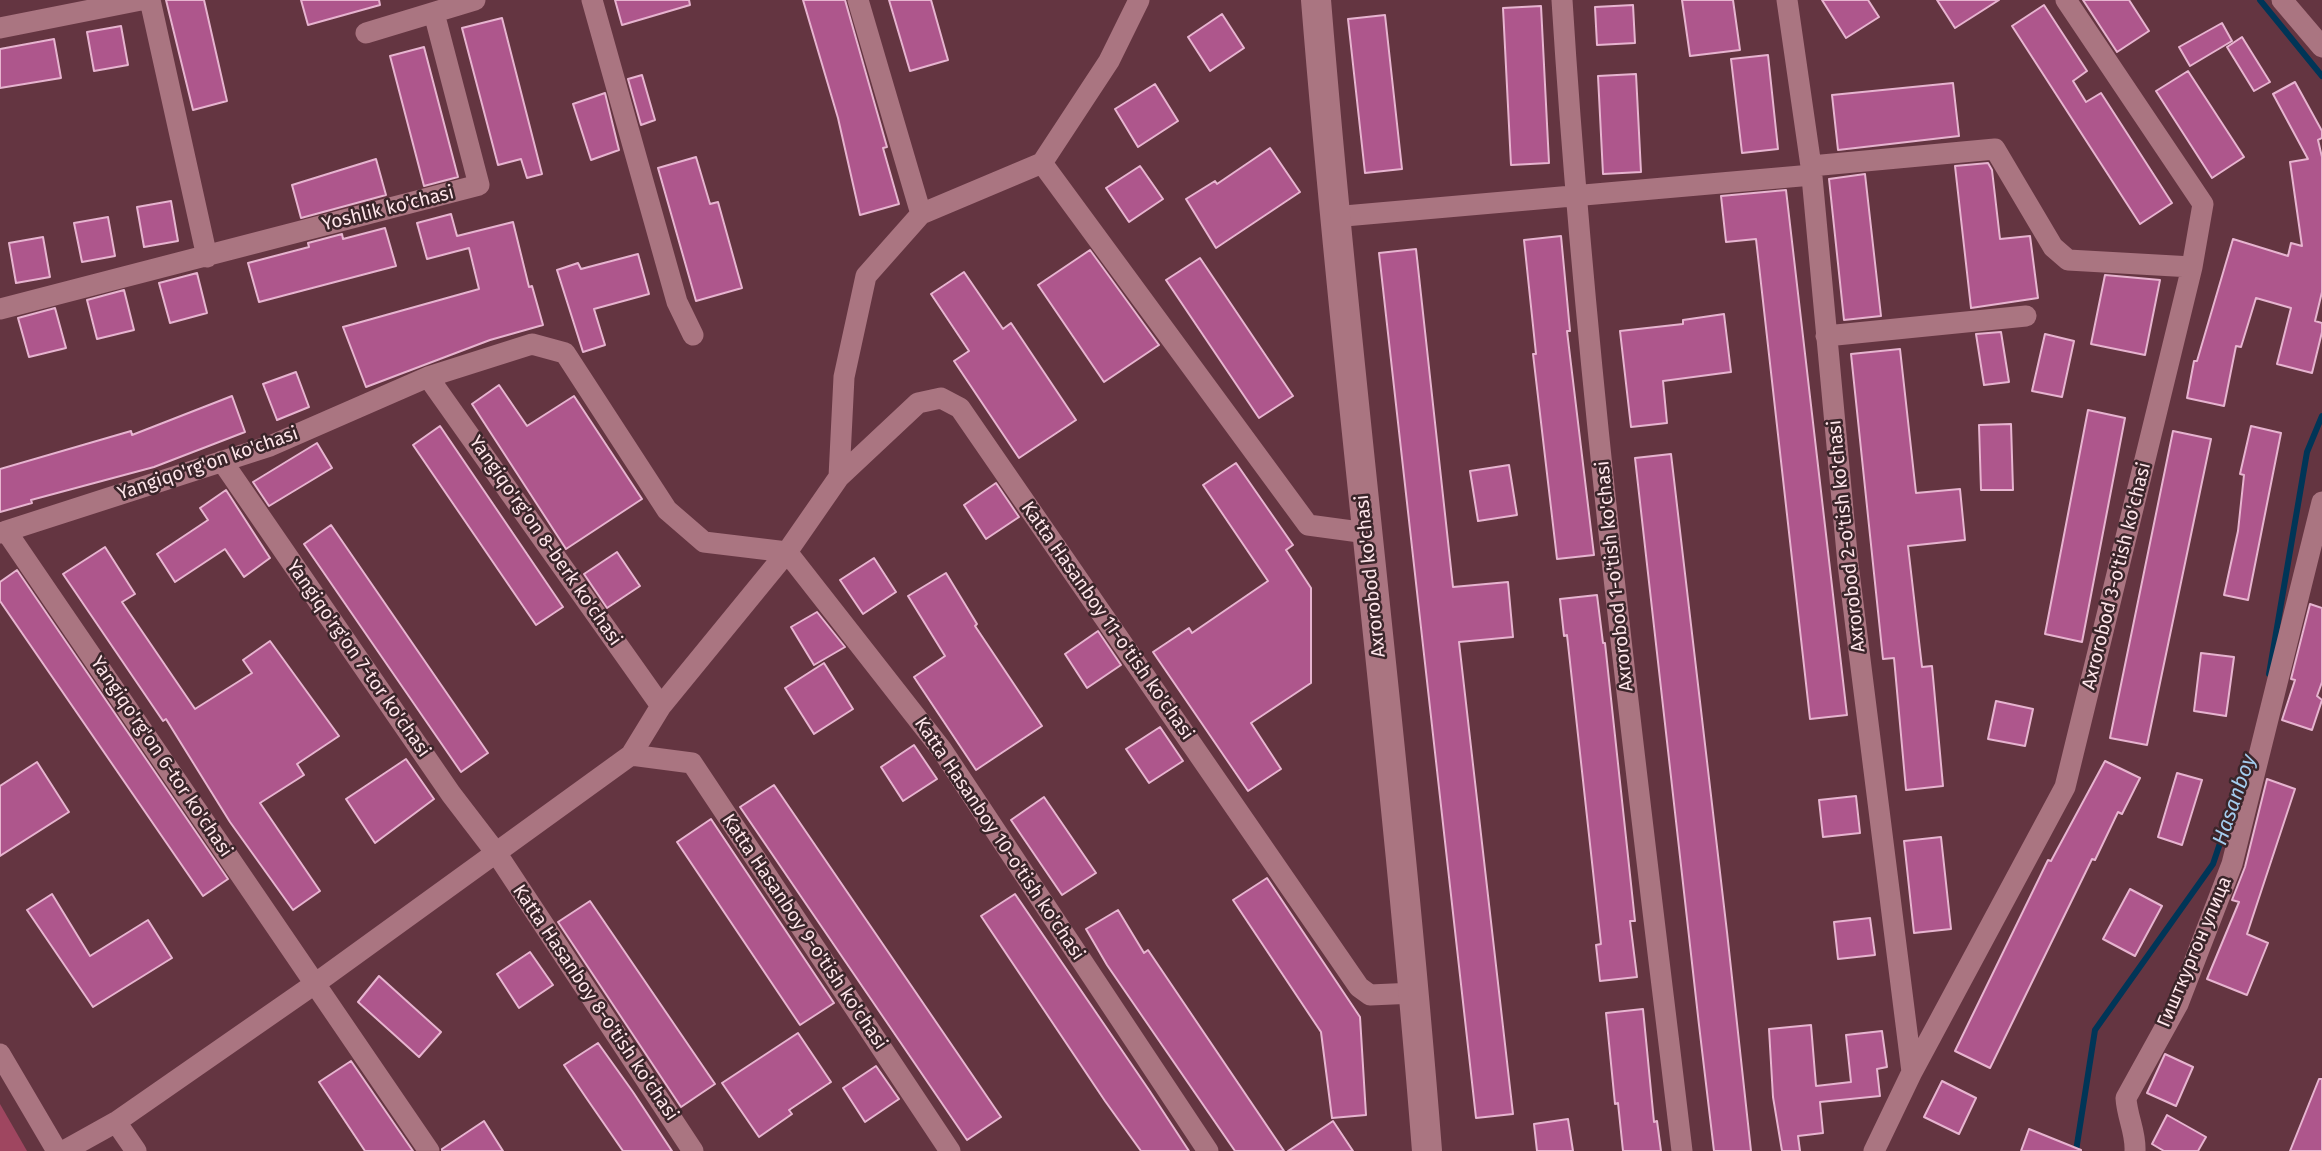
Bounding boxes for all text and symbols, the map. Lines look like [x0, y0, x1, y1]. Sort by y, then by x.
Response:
street label: Yoshlik ko'chasi [320, 182, 456, 236]
street label: Axrorobod 2-o'tish ko'chasi [1823, 419, 1871, 653]
street label: Yangiqo'rg'on ko'chasi [115, 422, 301, 506]
street label: Yangiqo'rg'on 8-berk ko'chasi [464, 432, 626, 650]
street label: Axrorobod 1-o'tish ko'chasi [1592, 459, 1638, 693]
street label: Axrorobod 3-o'tish ko'chasi [2078, 460, 2156, 692]
street label: Axrorobod ko'chasi [1351, 493, 1391, 659]
street label: Katta Hasanboy 11-o'tish ko'chasi [1016, 497, 1198, 745]
street label: Yangiqo'rg'on 7-tor ko'chasi [281, 556, 435, 762]
street label: Yangiqo'rg'on 6-tor ko'chasi [85, 652, 237, 862]
street label: Katta Hasanboy 10-o'tish ko'chasi [909, 713, 1089, 965]
water label: Hasanboy [2208, 751, 2262, 849]
street label: Katta Hasanboy 9-o'tish ko'chasi [716, 810, 892, 1054]
street label: Гишткургон улица [2153, 873, 2237, 1031]
street label: Katta Hasanboy 8-o'tish ko'chasi [507, 881, 683, 1125]

